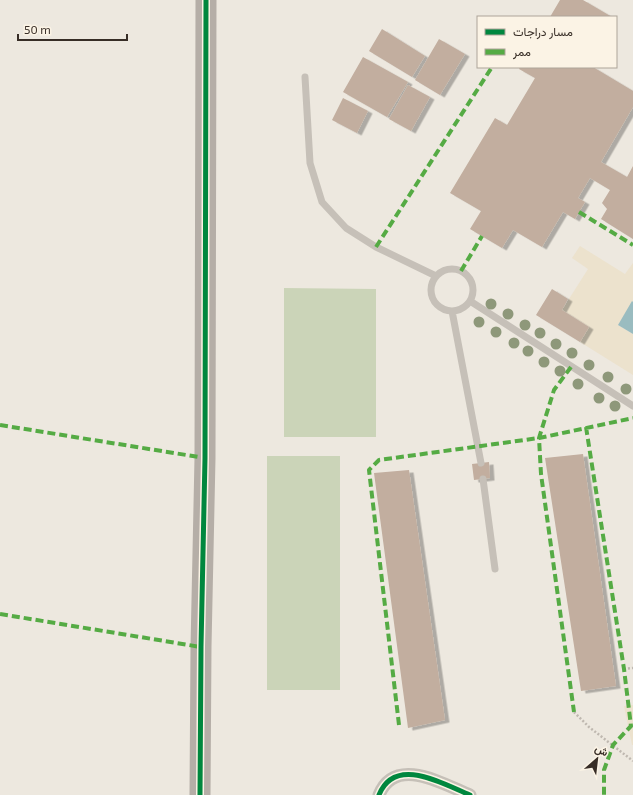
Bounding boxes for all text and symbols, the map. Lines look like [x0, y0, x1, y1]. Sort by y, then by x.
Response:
scale bar [18, 16, 127, 42]
legend [477, 16, 617, 68]
text: 50 m [24, 22, 51, 36]
text: مسار دراجات [513, 24, 573, 40]
text: ممر [512, 44, 531, 60]
north arrow [577, 739, 617, 779]
text: ش [593, 741, 611, 759]

